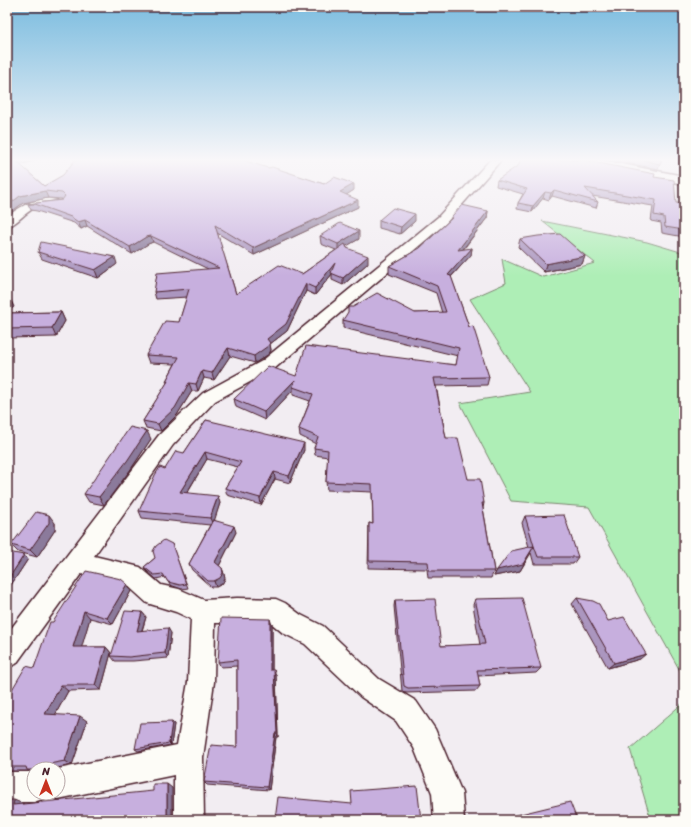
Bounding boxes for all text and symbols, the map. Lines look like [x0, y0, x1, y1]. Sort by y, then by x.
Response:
north arrow [26, 761, 66, 801]
text: N [41, 762, 50, 781]

